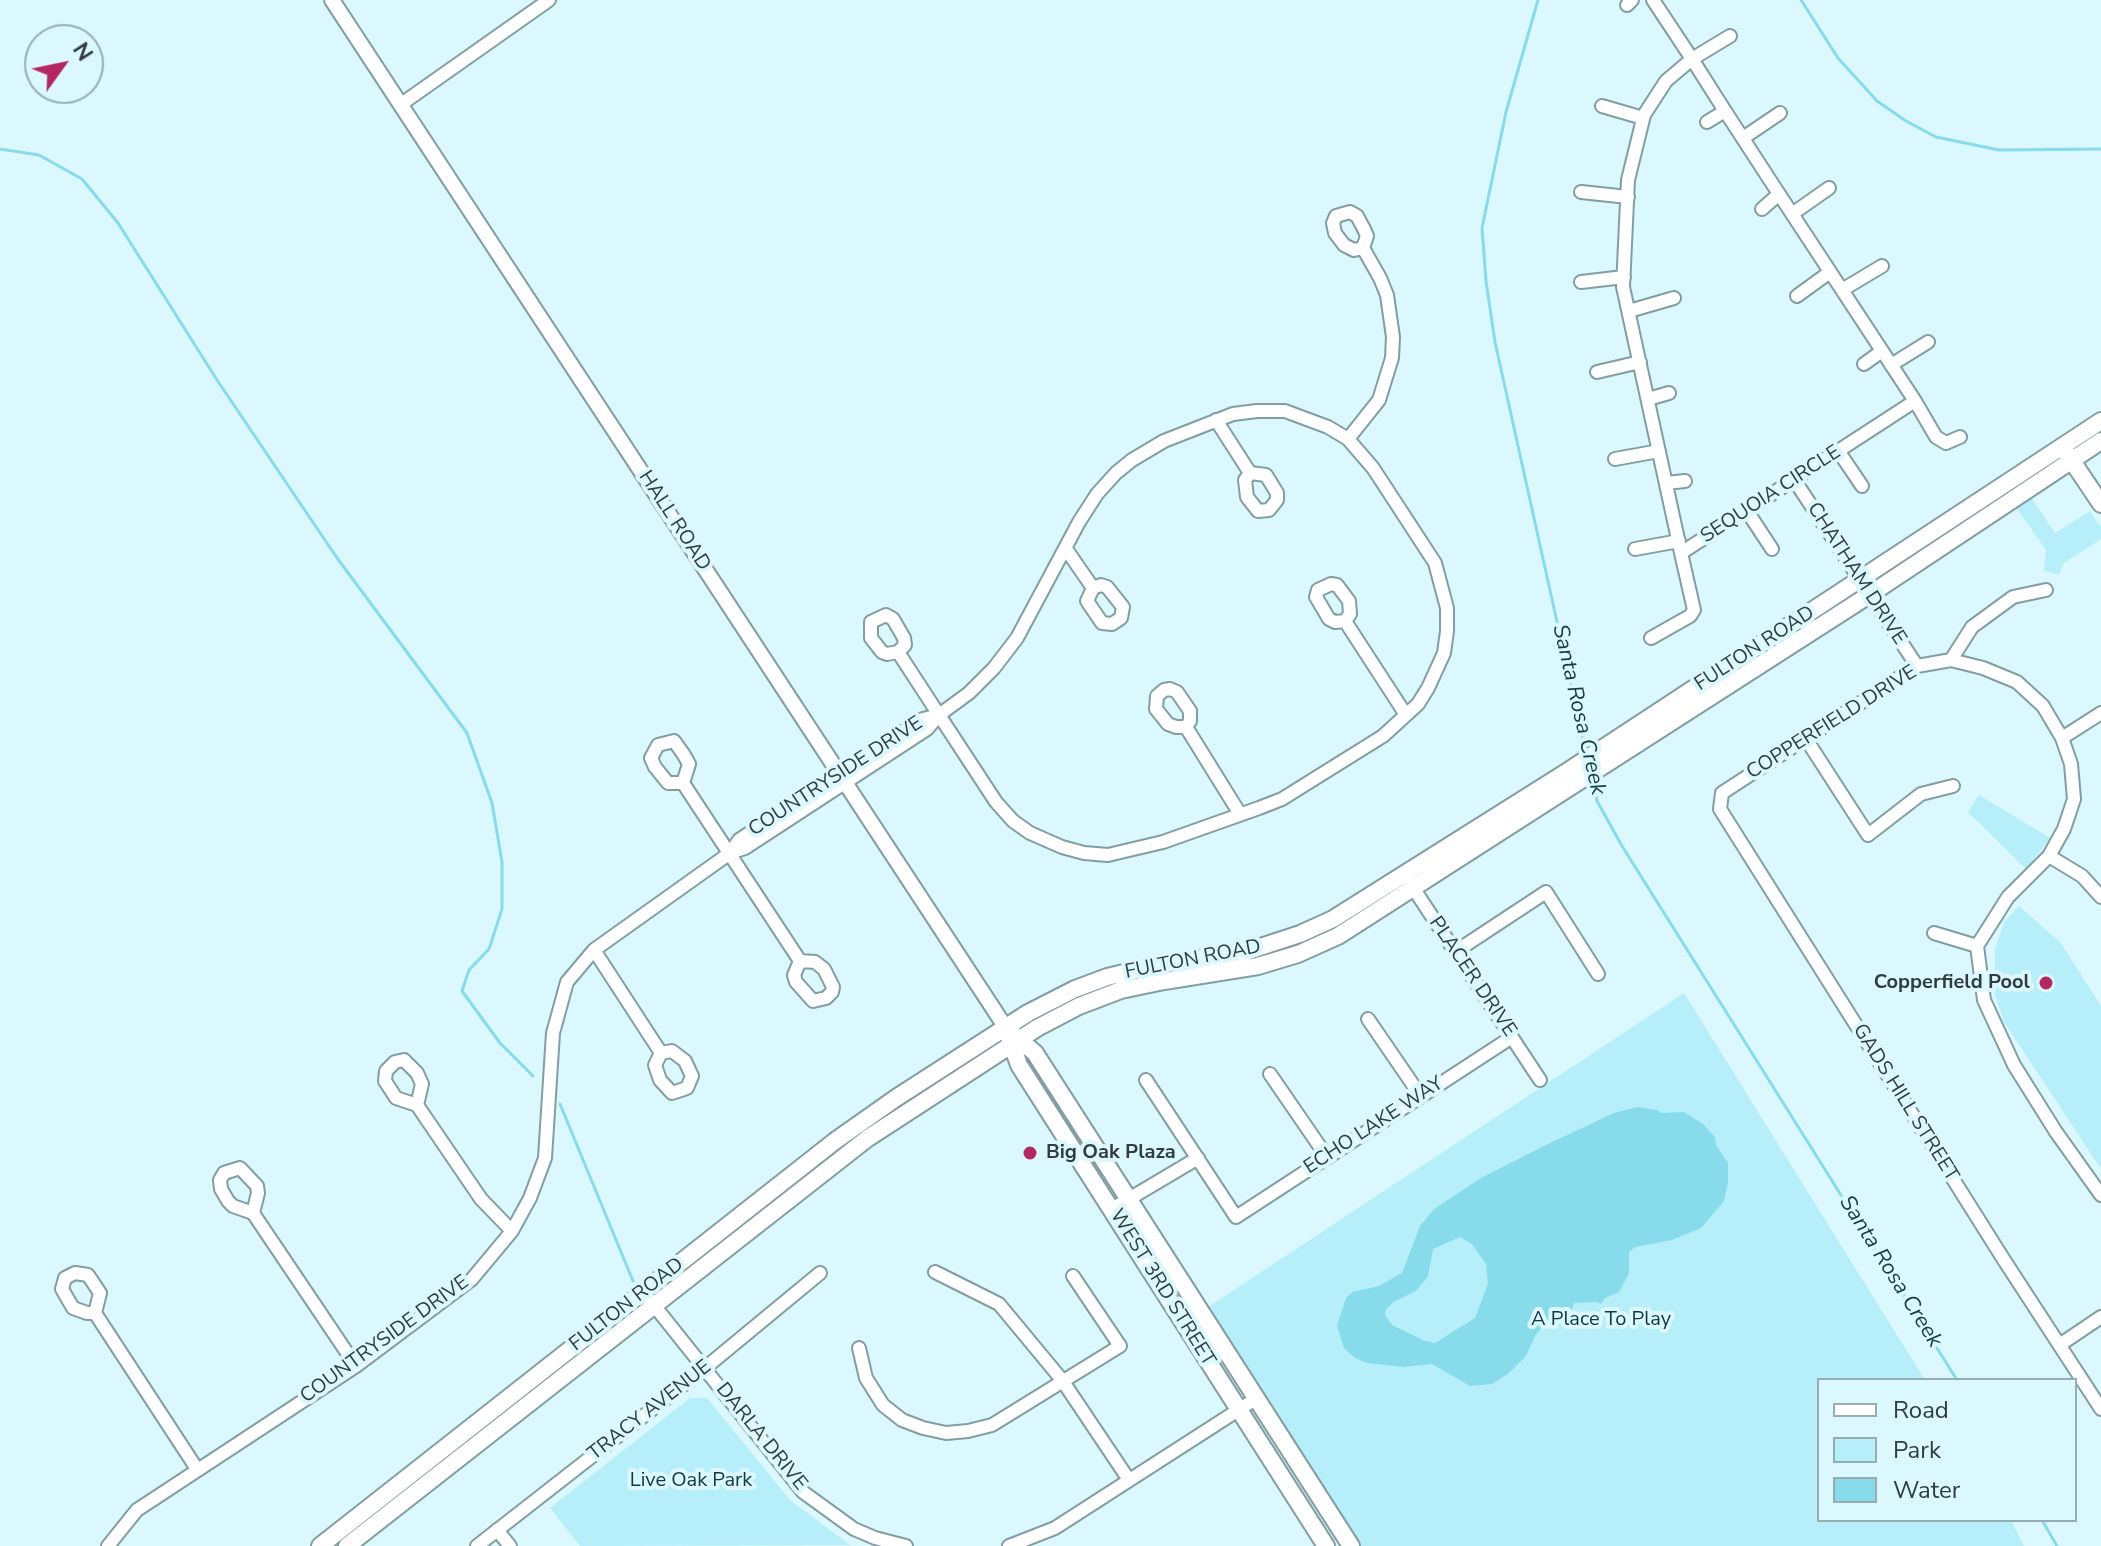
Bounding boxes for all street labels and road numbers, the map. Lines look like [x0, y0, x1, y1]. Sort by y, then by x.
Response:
street label: SEQUOIA CIRCLE [1697, 441, 1845, 549]
street label: HALL ROAD [633, 466, 715, 576]
street label: CHATHAM DRIVE [1801, 498, 1911, 650]
street label: FULTON ROAD [1691, 601, 1819, 697]
street label: COPPERFIELD DRIVE [1742, 661, 1922, 785]
street label: COUNTRYSIDE DRIVE [745, 712, 927, 842]
street label: PLACER DRIVE [1423, 912, 1521, 1042]
street label: FULTON ROAD [1123, 935, 1263, 985]
street label: GADS HILL STREET [1847, 1020, 1963, 1186]
street label: ECHO LAKE WAY [1300, 1072, 1448, 1180]
street label: WEST 3RD STREET [1104, 1205, 1220, 1371]
street label: FULTON ROAD [565, 1253, 689, 1357]
street label: COUNTRYSIDE DRIVE [296, 1271, 474, 1409]
street label: TRACY AVENUE [584, 1355, 716, 1467]
street label: DARLA DRIVE [710, 1378, 812, 1496]

